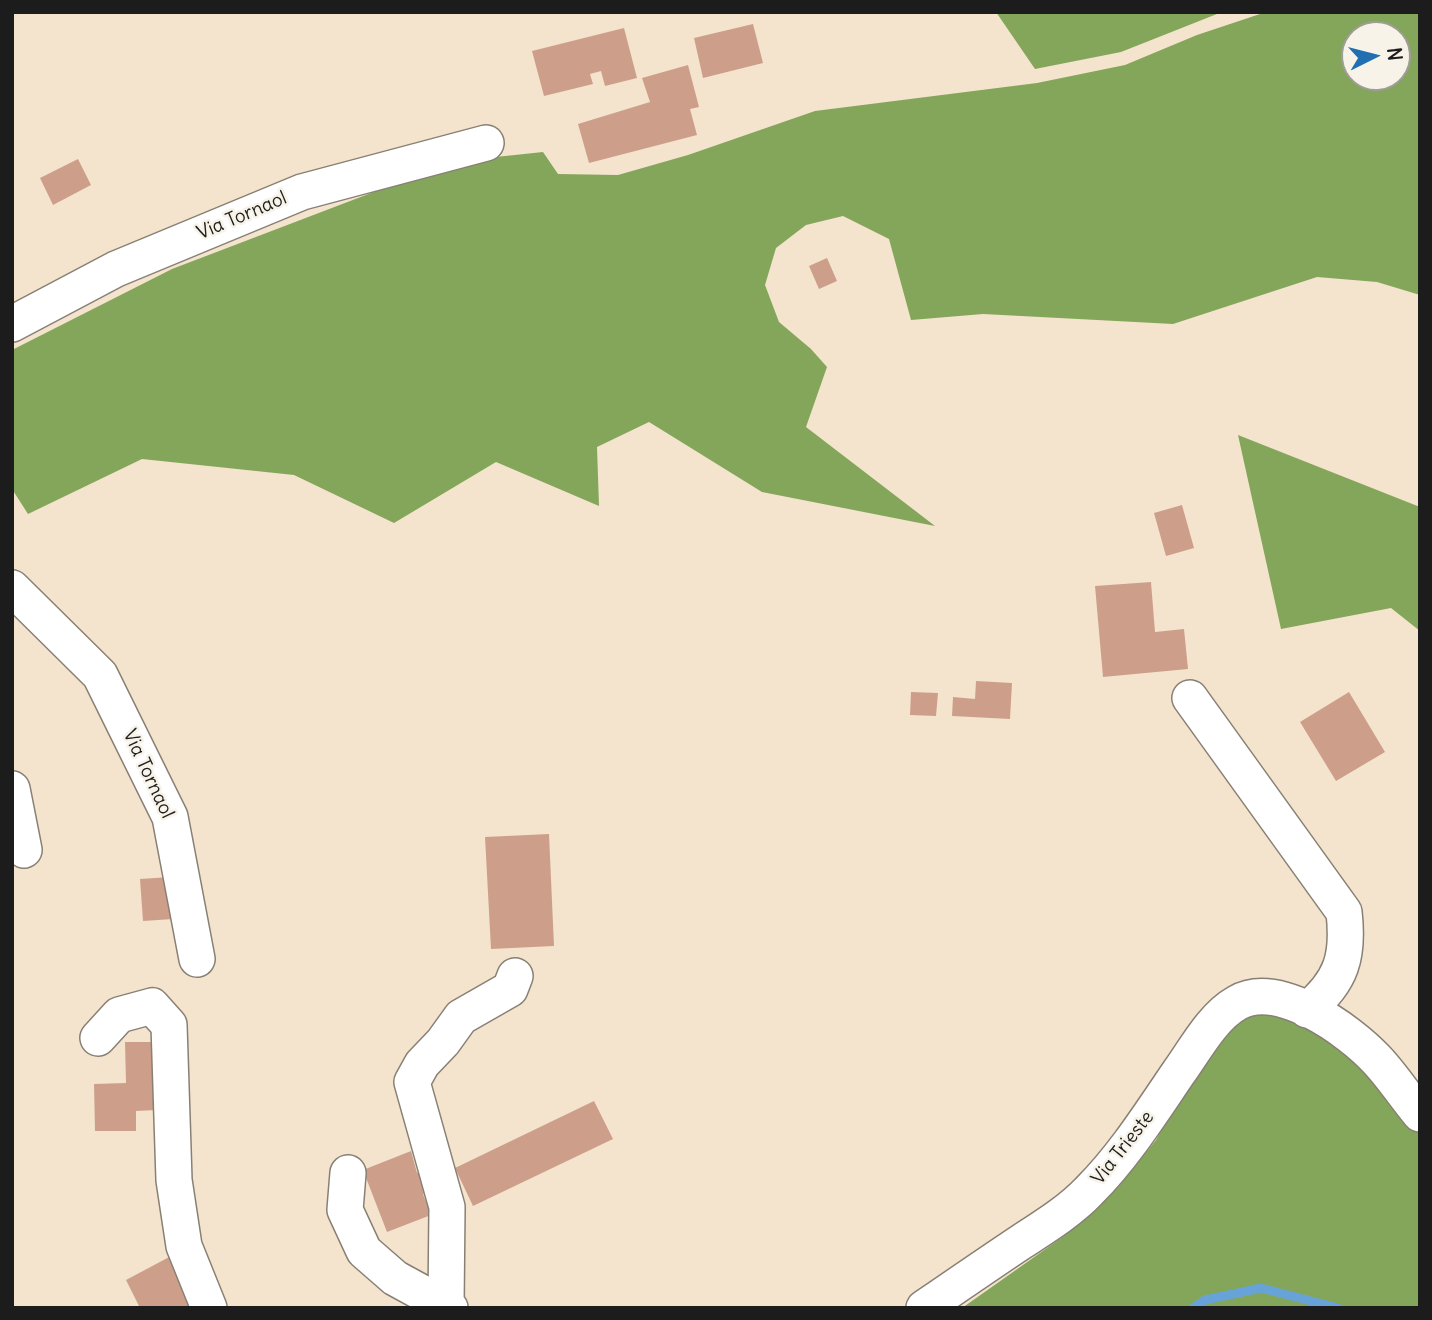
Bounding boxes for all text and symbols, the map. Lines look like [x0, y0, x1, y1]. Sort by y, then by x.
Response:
north arrow [1341, 21, 1411, 91]
text: N [1382, 46, 1408, 62]
street label: Via Tornaol [194, 187, 290, 245]
street label: Via Tornaol [118, 726, 178, 822]
street label: Via Trieste [1087, 1107, 1159, 1189]

